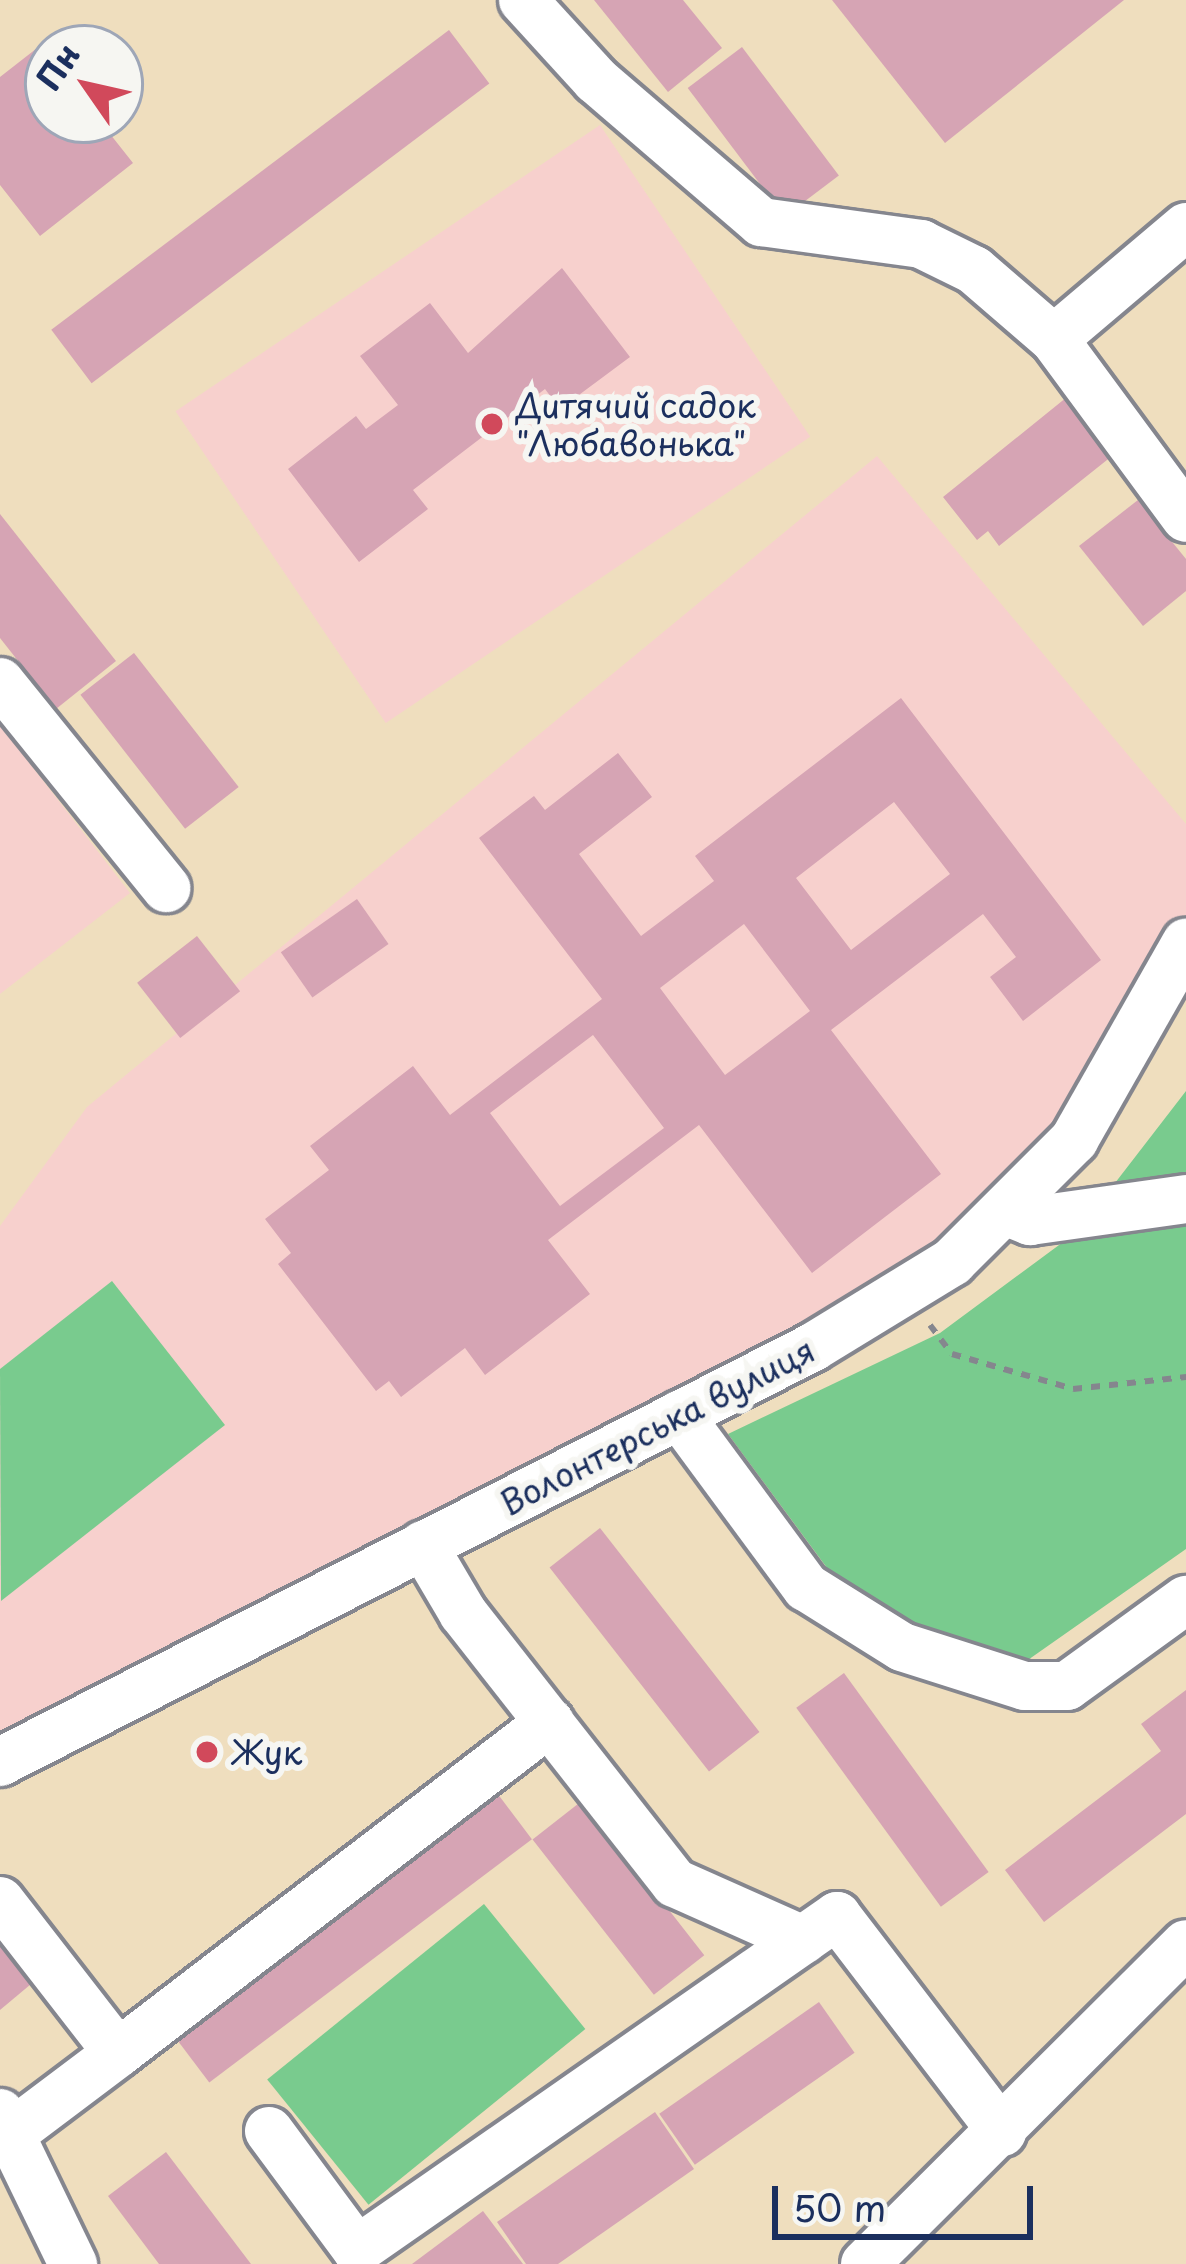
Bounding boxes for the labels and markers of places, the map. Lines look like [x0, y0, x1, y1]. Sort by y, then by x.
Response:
place label: Дитячий садок "Любавонька" [516, 385, 757, 463]
marker: Дитячий садок "Любавонька" [479, 411, 505, 437]
place label: Жук [231, 1732, 302, 1772]
marker: Жук [194, 1739, 220, 1765]

